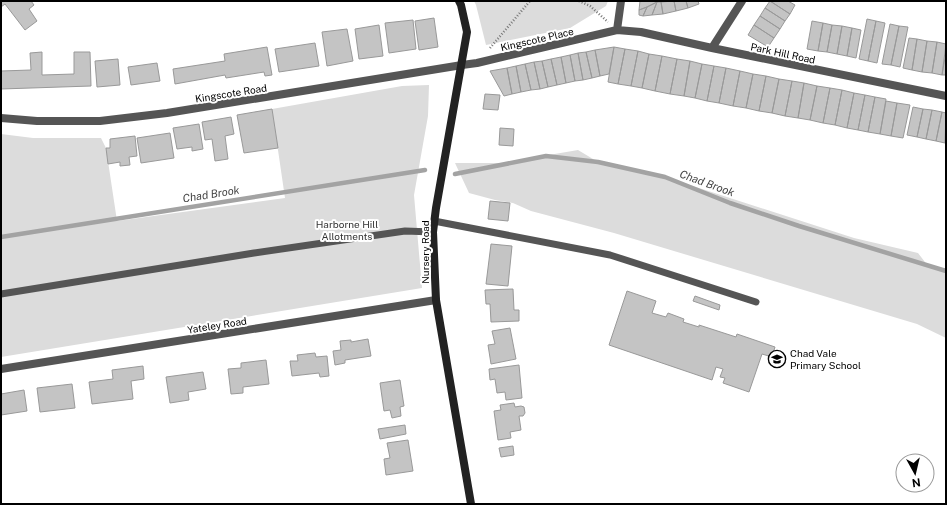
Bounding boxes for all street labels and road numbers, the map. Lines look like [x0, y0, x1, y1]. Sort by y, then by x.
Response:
street label: Kingscote Place [499, 25, 575, 53]
street label: Park Hill Road [749, 40, 817, 66]
street label: Kingscote Road [194, 81, 268, 105]
street label: Nursery Road [419, 220, 431, 284]
street label: Yateley Road [186, 314, 248, 336]

